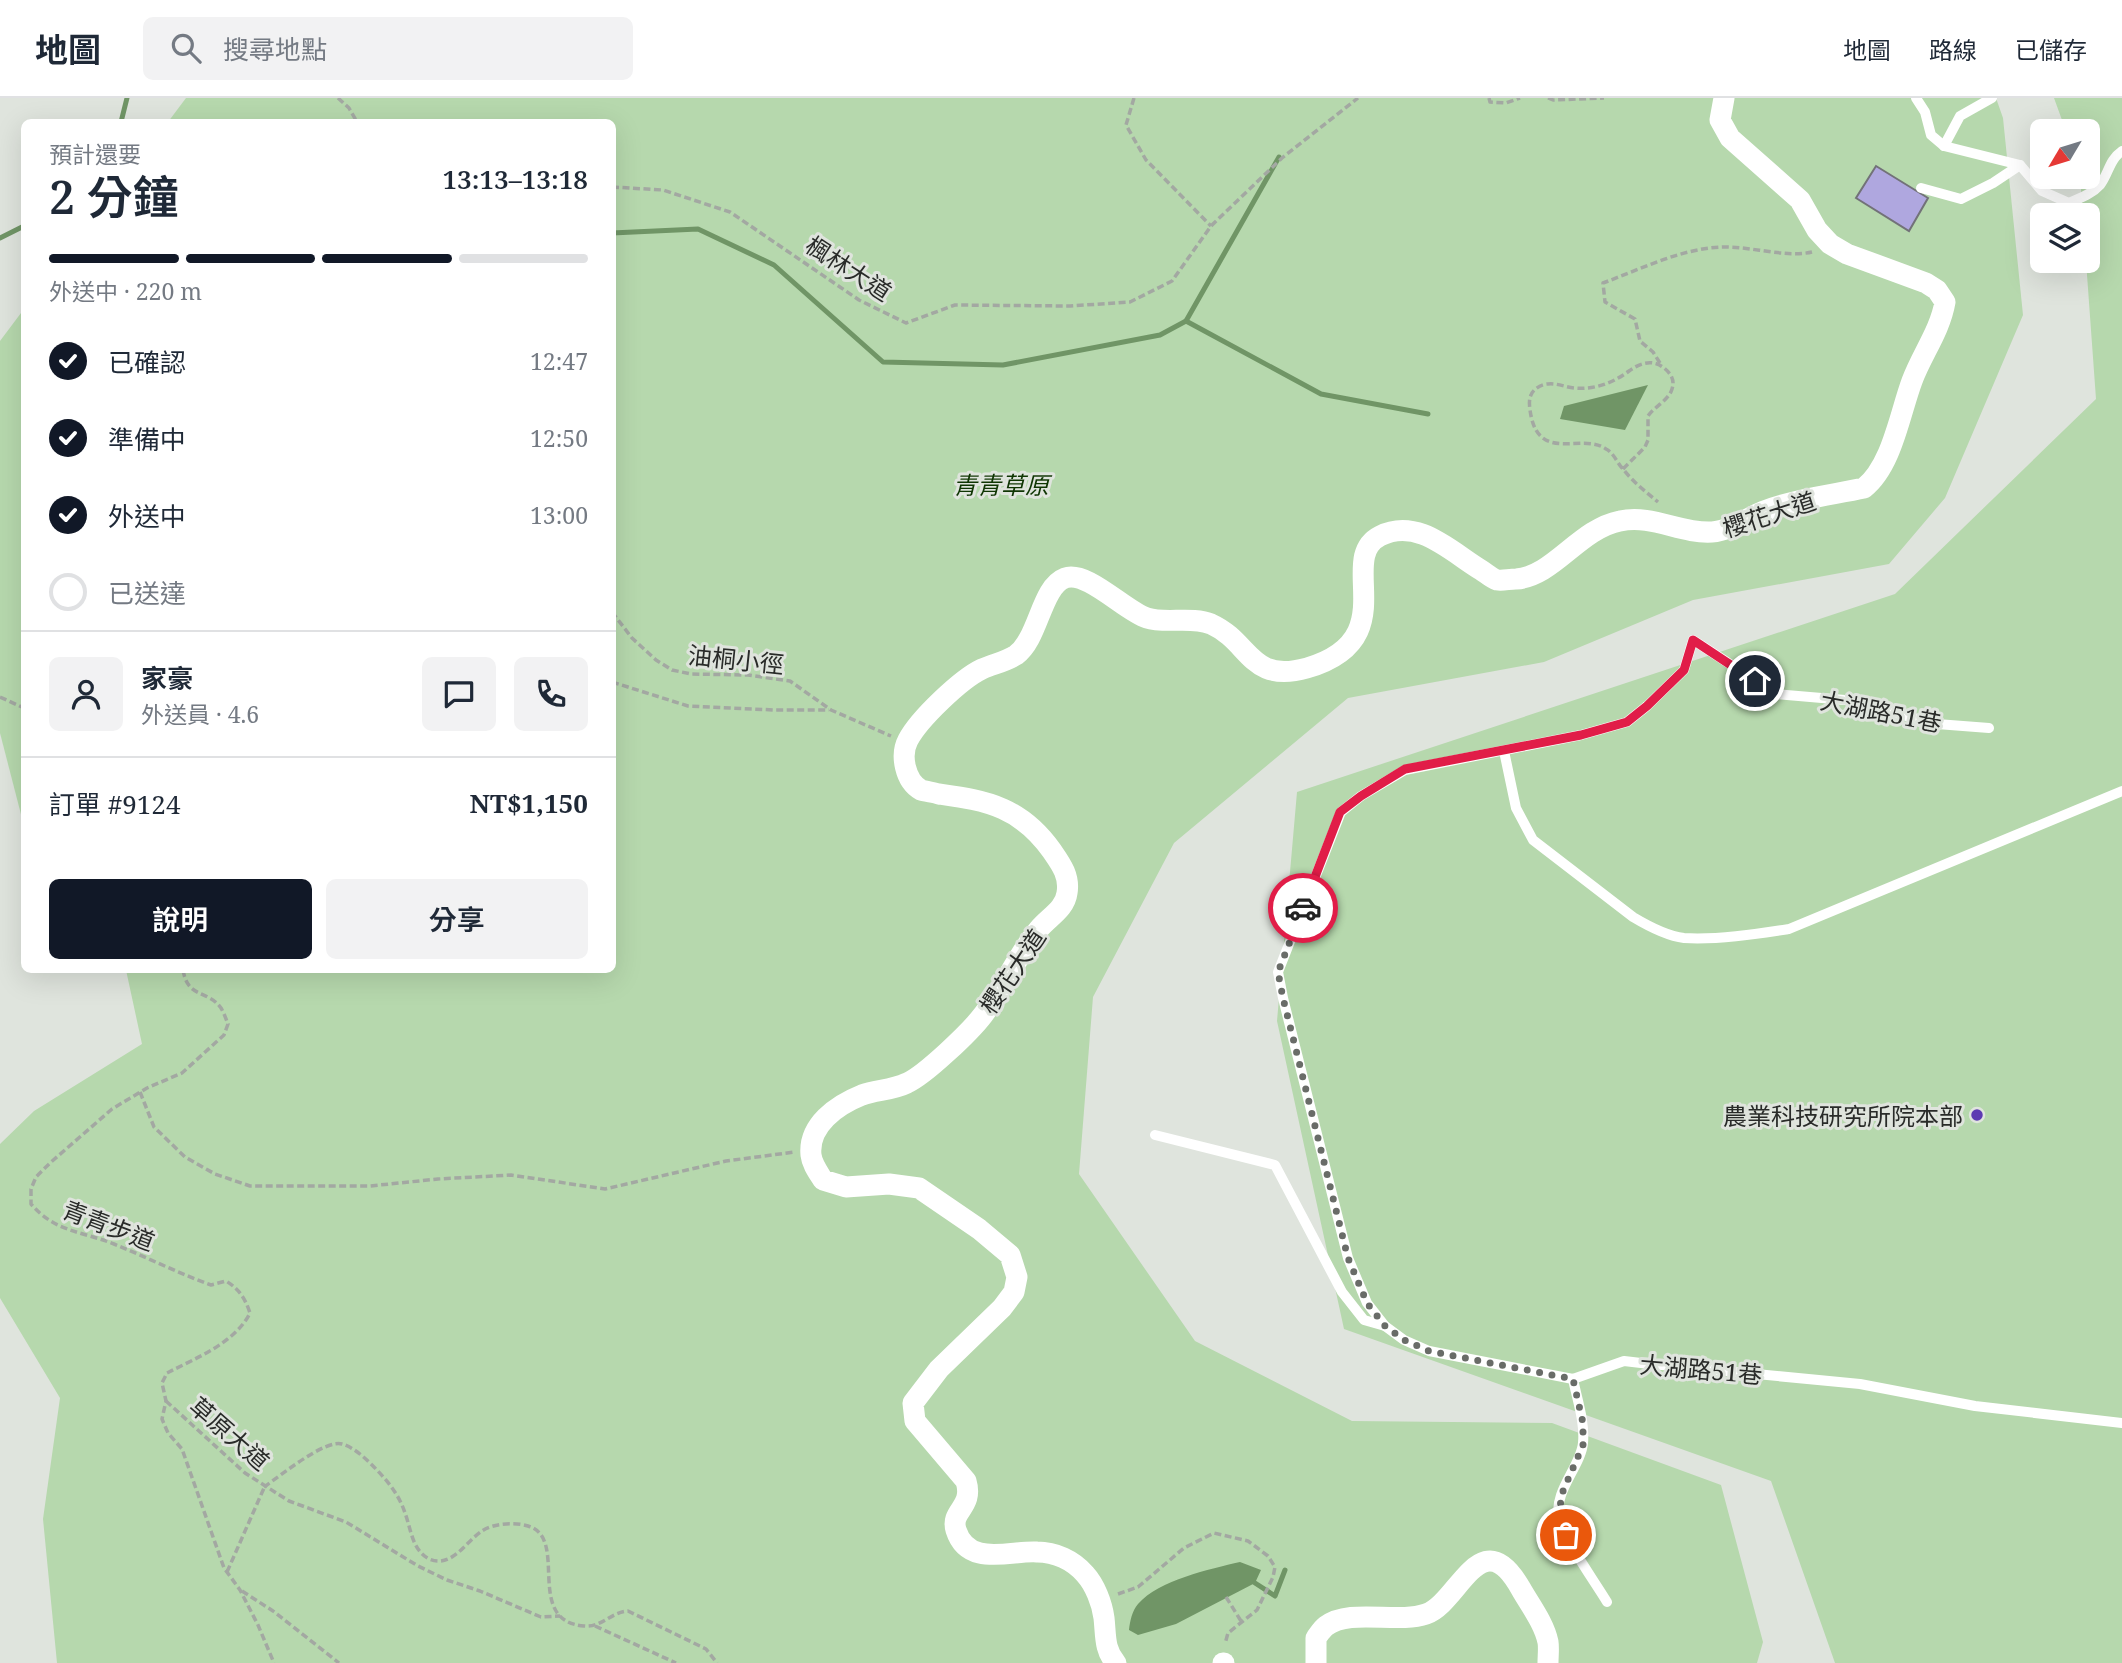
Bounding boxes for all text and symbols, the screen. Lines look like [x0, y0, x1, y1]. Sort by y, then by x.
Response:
search box [143, 17, 633, 80]
text: 地圖 [35, 27, 101, 72]
icon: search [167, 29, 205, 67]
text: 搜尋地點 [223, 31, 327, 67]
text: 地圖 [1843, 33, 1891, 66]
text: 路線 [1929, 33, 1977, 66]
text: 已儲存 [2015, 33, 2087, 66]
north arrow [2030, 119, 2100, 189]
map controls [2030, 119, 2100, 273]
text: 預計還要 [49, 138, 141, 170]
text: 13:13–13:18 [442, 161, 588, 197]
text: 2 分鐘 [49, 165, 179, 227]
button: layers [2030, 203, 2100, 273]
street label: 楓林大道 [800, 228, 898, 308]
text: 外送中 · 220 m [49, 275, 202, 307]
icon: check [49, 342, 87, 380]
text: 已確認 [108, 344, 186, 380]
text: 12:47 [530, 345, 588, 377]
icon: check [49, 419, 87, 457]
text: 準備中 [108, 421, 186, 457]
text: 12:50 [530, 422, 588, 454]
park label: 青青草原 [953, 468, 1053, 501]
street label: 櫻花大道 [1718, 483, 1820, 545]
icon: check [49, 496, 87, 534]
text: 外送中 [108, 498, 186, 534]
text: 13:00 [530, 499, 588, 531]
text: 已送達 [108, 575, 186, 611]
street label: 油桐小徑 [687, 638, 785, 680]
pin [1725, 651, 1785, 711]
button: person [49, 657, 123, 731]
button: chat [422, 657, 496, 731]
button: phone [514, 657, 588, 731]
text: 家豪 [141, 660, 193, 696]
icon: home [1736, 662, 1774, 700]
street label: 大湖路51巷 [1818, 683, 1944, 739]
text: 外送員 · 4.6 [141, 698, 259, 730]
text: NT$1,150 [469, 785, 588, 821]
text: 訂單 #9124 [49, 786, 180, 822]
courier [1268, 873, 1338, 943]
button: 說明 [49, 879, 312, 959]
button: 分享 [326, 879, 588, 959]
icon: car [1284, 889, 1322, 927]
street label: 櫻花大道 [971, 922, 1053, 1020]
place label: 農業科技研究所院本部 [1723, 1099, 1963, 1132]
marker: 農業科技研究所院本部 [1969, 1107, 1985, 1123]
street label: 青青步道 [58, 1192, 160, 1258]
street label: 大湖路51巷 [1638, 1347, 1764, 1391]
street label: 草原大道 [183, 1389, 277, 1477]
pin [1536, 1505, 1596, 1565]
icon: bag [1547, 1516, 1585, 1554]

